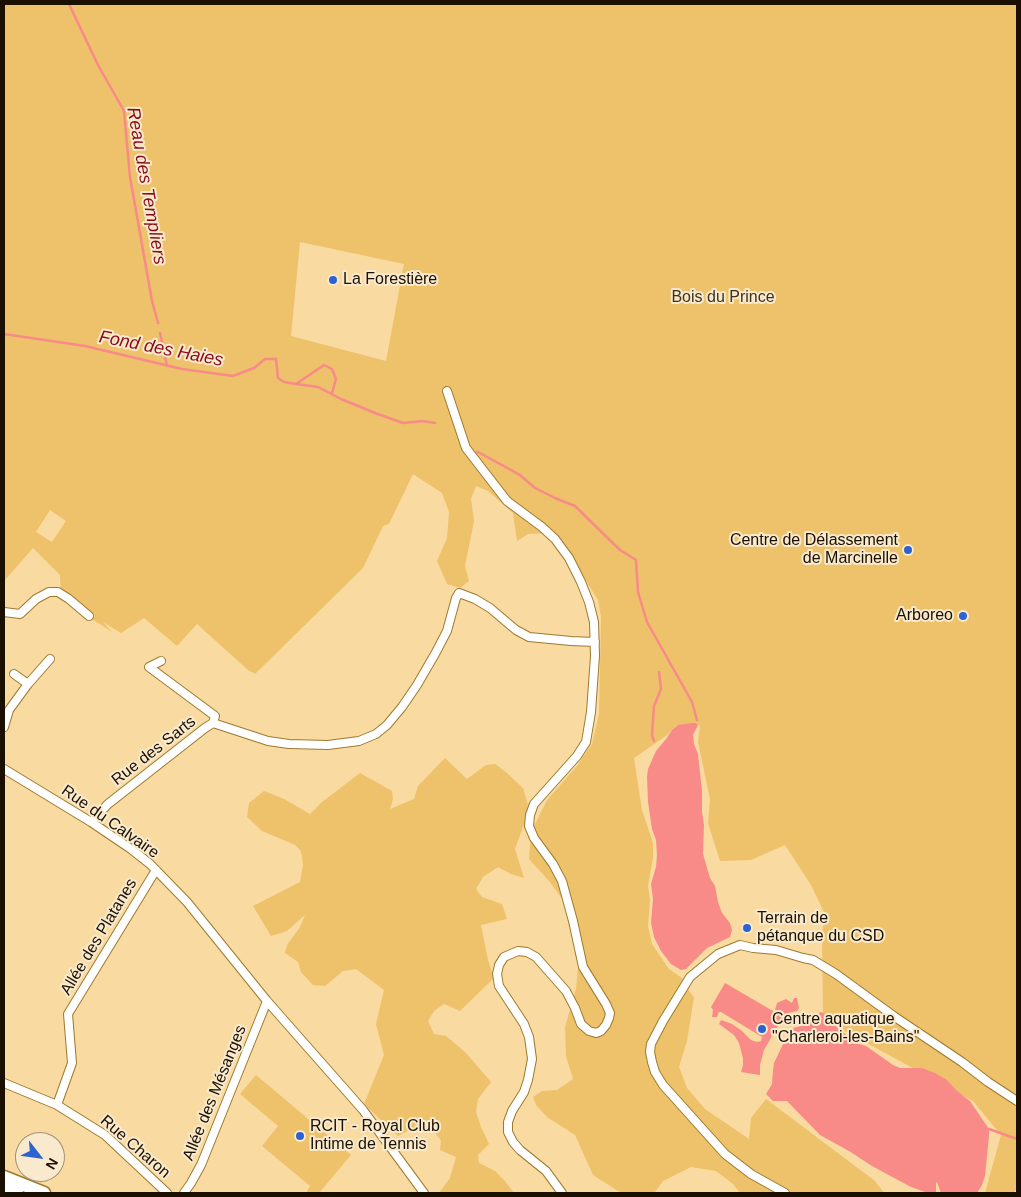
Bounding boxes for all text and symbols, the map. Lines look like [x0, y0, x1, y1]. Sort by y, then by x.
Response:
water label: Reau des Templiers [122, 106, 170, 266]
place label: La Forestière [343, 270, 437, 290]
marker: La Forestière [327, 274, 339, 286]
park label: Bois du Prince [671, 288, 775, 308]
water label: Fond des Haies [97, 326, 225, 372]
place label: Centre de Délassement de Marcinelle [730, 531, 898, 569]
marker: Centre de Délassement de Marcinelle [902, 544, 914, 556]
place label: Arboreo [896, 606, 953, 626]
marker: Arboreo [957, 610, 969, 622]
street label: Rue des Sarts [108, 712, 200, 790]
street label: Rue du Calvaire [58, 781, 162, 863]
street label: Allée des Platanes [57, 875, 141, 999]
place label: Terrain de pétanque du CSD [757, 909, 884, 947]
marker: Terrain de pétanque du CSD [741, 922, 753, 934]
place label: Centre aquatique "Charleroi-les-Bains" [772, 1010, 919, 1048]
street label: Allée des Mésanges [179, 1023, 251, 1163]
marker: Centre aquatique "Charleroi-les-Bains" [756, 1023, 768, 1035]
street label: Rue Charon [96, 1111, 174, 1183]
place label: RCIT - Royal Club Intime de Tennis [310, 1117, 440, 1155]
marker: RCIT - Royal Club Intime de Tennis [294, 1130, 306, 1142]
north arrow [15, 1132, 65, 1182]
text: N [43, 1156, 62, 1172]

